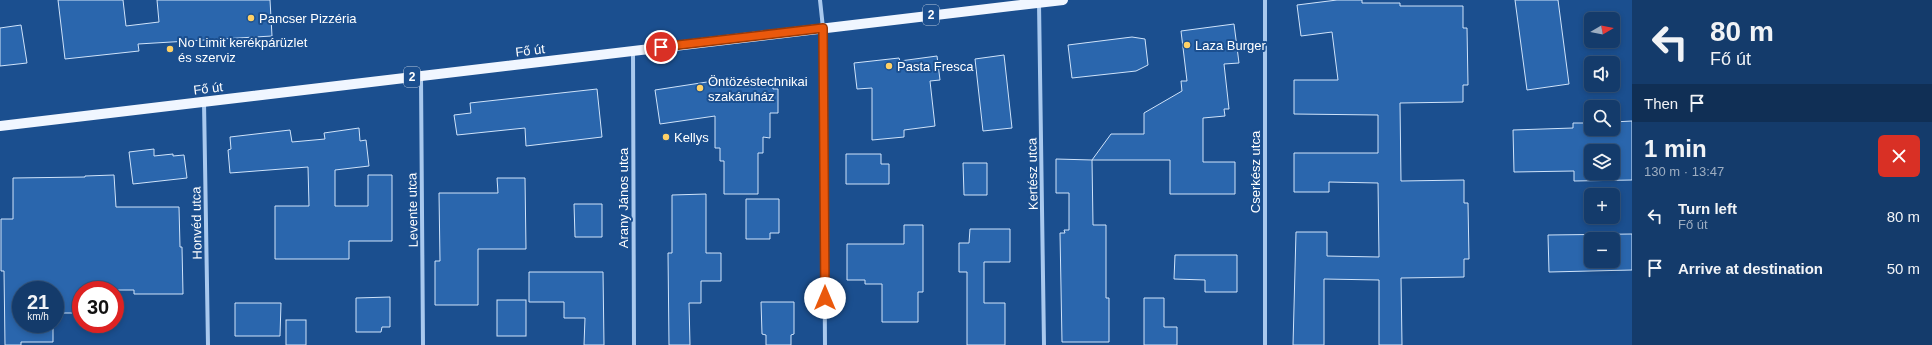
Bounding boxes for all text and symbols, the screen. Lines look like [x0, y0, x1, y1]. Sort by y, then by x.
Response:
road number: 2 [923, 5, 939, 25]
place label: Pancser Pizzéria [259, 11, 357, 26]
north arrow [1584, 12, 1620, 48]
map controls [1584, 12, 1620, 268]
marker: Pancser Pizzéria [246, 13, 256, 23]
icon: left [1644, 16, 1696, 68]
text: 80 m [1710, 16, 1774, 47]
pin [644, 30, 678, 64]
place label: No Limit kerékpárüzlet és szerviz [178, 35, 308, 65]
icon: arrive [650, 36, 672, 58]
place label: Laza Burger [1195, 38, 1266, 53]
marker: Laza Burger [1182, 40, 1192, 50]
street label: Fő út [514, 41, 546, 60]
marker: No Limit kerékpárüzlet és szerviz [165, 44, 175, 54]
text: Fő út [1710, 49, 1751, 69]
button: sound [1584, 56, 1620, 92]
place label: Pasta Fresca [897, 59, 974, 74]
marker: Pasta Fresca [884, 61, 894, 71]
road number: 2 [404, 67, 420, 87]
place label: Öntözéstechnikai szakáruház [708, 74, 808, 104]
street label: Fő út [192, 79, 224, 98]
marker: Öntözéstechnikai szakáruház [695, 83, 705, 93]
icon: arrive [1686, 92, 1708, 114]
text: Then [1644, 95, 1678, 112]
button: search [1584, 100, 1620, 136]
place label: Kellys [674, 130, 709, 145]
street label: Cserkész utca [1248, 130, 1263, 213]
marker: Kellys [661, 132, 671, 142]
text: 1 min [1644, 135, 1707, 162]
button: close [1878, 135, 1920, 177]
street label: Kertész utca [1024, 137, 1041, 210]
button: layers [1584, 144, 1620, 180]
street label: Arany János utca [616, 147, 631, 248]
text: 130 m · 13:47 [1644, 164, 1724, 179]
street label: Levente utca [404, 172, 421, 247]
street label: Honvéd utca [188, 186, 205, 260]
button: + [1584, 188, 1620, 224]
text: Turn left [1678, 200, 1737, 217]
icon: left [1644, 205, 1666, 227]
text: 80 m [1887, 208, 1920, 225]
text: Fő út [1678, 217, 1708, 232]
button: − [1584, 232, 1620, 268]
icon: arrive [1644, 257, 1666, 279]
text: Arrive at destination [1678, 260, 1823, 277]
text: 50 m [1887, 260, 1920, 277]
position arrow [804, 277, 846, 319]
speed limit sign: 30 [72, 281, 124, 333]
text: 21 [27, 291, 49, 313]
text: km/h [27, 311, 49, 322]

